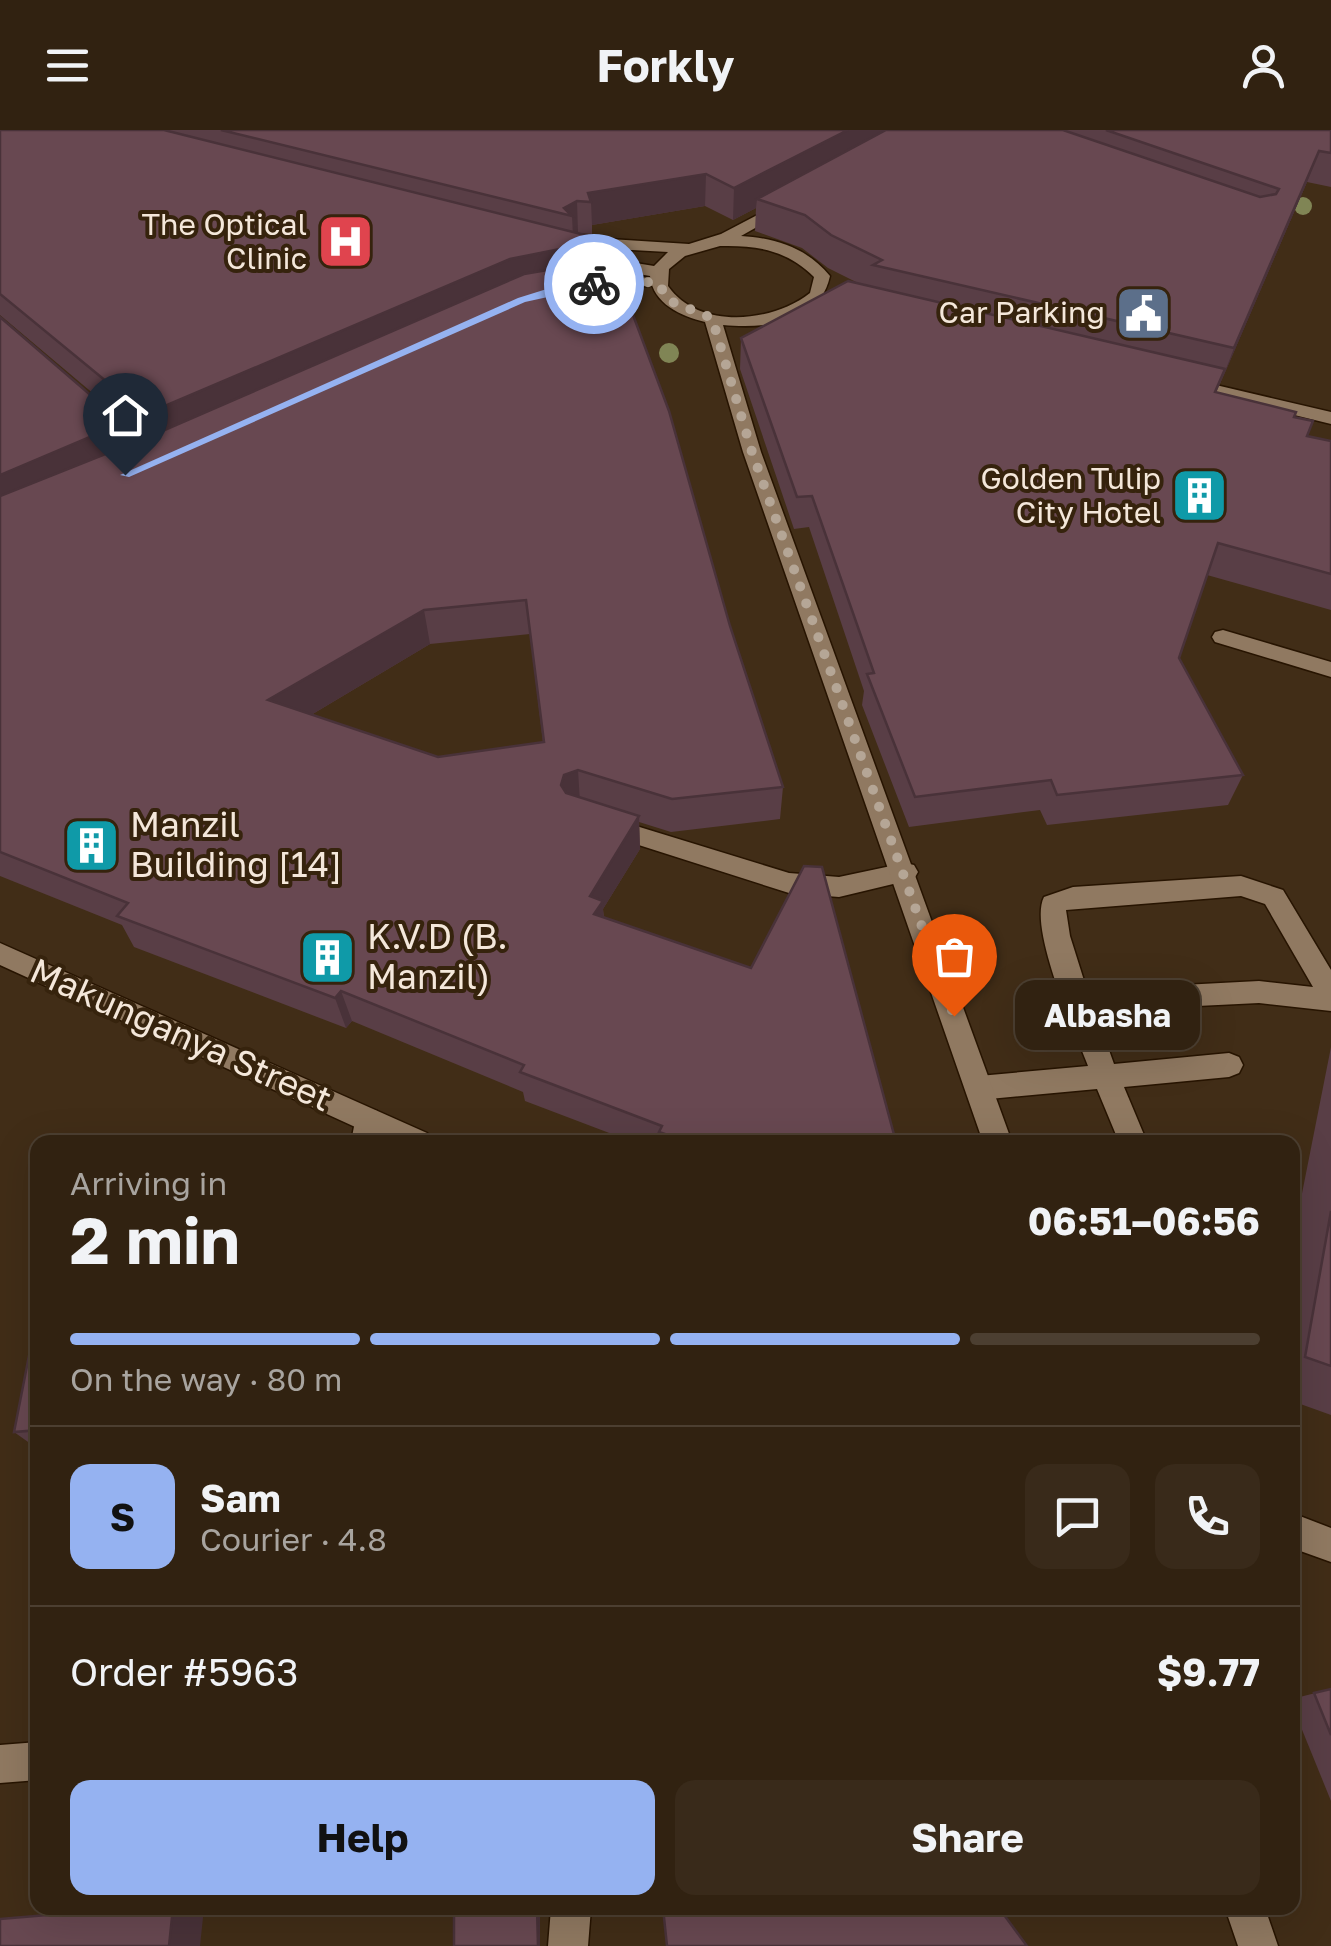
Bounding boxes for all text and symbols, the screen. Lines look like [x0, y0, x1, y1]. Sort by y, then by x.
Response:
icon: menu [40, 38, 95, 93]
text: Forkly [596, 38, 735, 92]
icon: person [1236, 38, 1291, 93]
place label: The Optical Clinic [141, 206, 307, 276]
hospital icon: The Optical Clinic [316, 212, 376, 272]
courier [544, 234, 644, 334]
icon: bike [567, 257, 622, 312]
public building icon: Car Parking [1114, 283, 1174, 343]
place label: Car Parking [939, 294, 1105, 330]
pin [83, 373, 168, 476]
icon: home [98, 388, 153, 443]
place label: Golden Tulip City Hotel [981, 460, 1161, 530]
building icon: Golden Tulip City Hotel [1170, 466, 1230, 526]
place label: Manzil Building [14] [130, 803, 343, 885]
building icon: Manzil Building [14] [61, 815, 121, 875]
pin [912, 914, 997, 1017]
place label: K.V.D (B. Manzil) [367, 915, 508, 997]
building icon: K.V.D (B. Manzil) [298, 927, 358, 987]
icon: bag [927, 929, 982, 984]
street label: Makunganya Street [24, 949, 338, 1119]
callout: Albasha [1014, 981, 1199, 1051]
text: Albasha [1044, 996, 1171, 1034]
text: Arriving in [70, 1164, 227, 1202]
text: 06:51–06:56 [1028, 1198, 1260, 1243]
text: 2 min [70, 1200, 240, 1278]
text: On the way · 80 m [70, 1360, 342, 1398]
button: chat [1025, 1464, 1130, 1569]
button: phone [1155, 1464, 1260, 1569]
text: Sam [200, 1475, 281, 1520]
text: S [110, 1494, 135, 1539]
text: Courier · 4.8 [200, 1520, 387, 1558]
text: Order #5963 [70, 1649, 298, 1694]
text: $9.77 [1157, 1649, 1260, 1694]
button: Help [70, 1780, 655, 1895]
button: Share [675, 1780, 1260, 1895]

